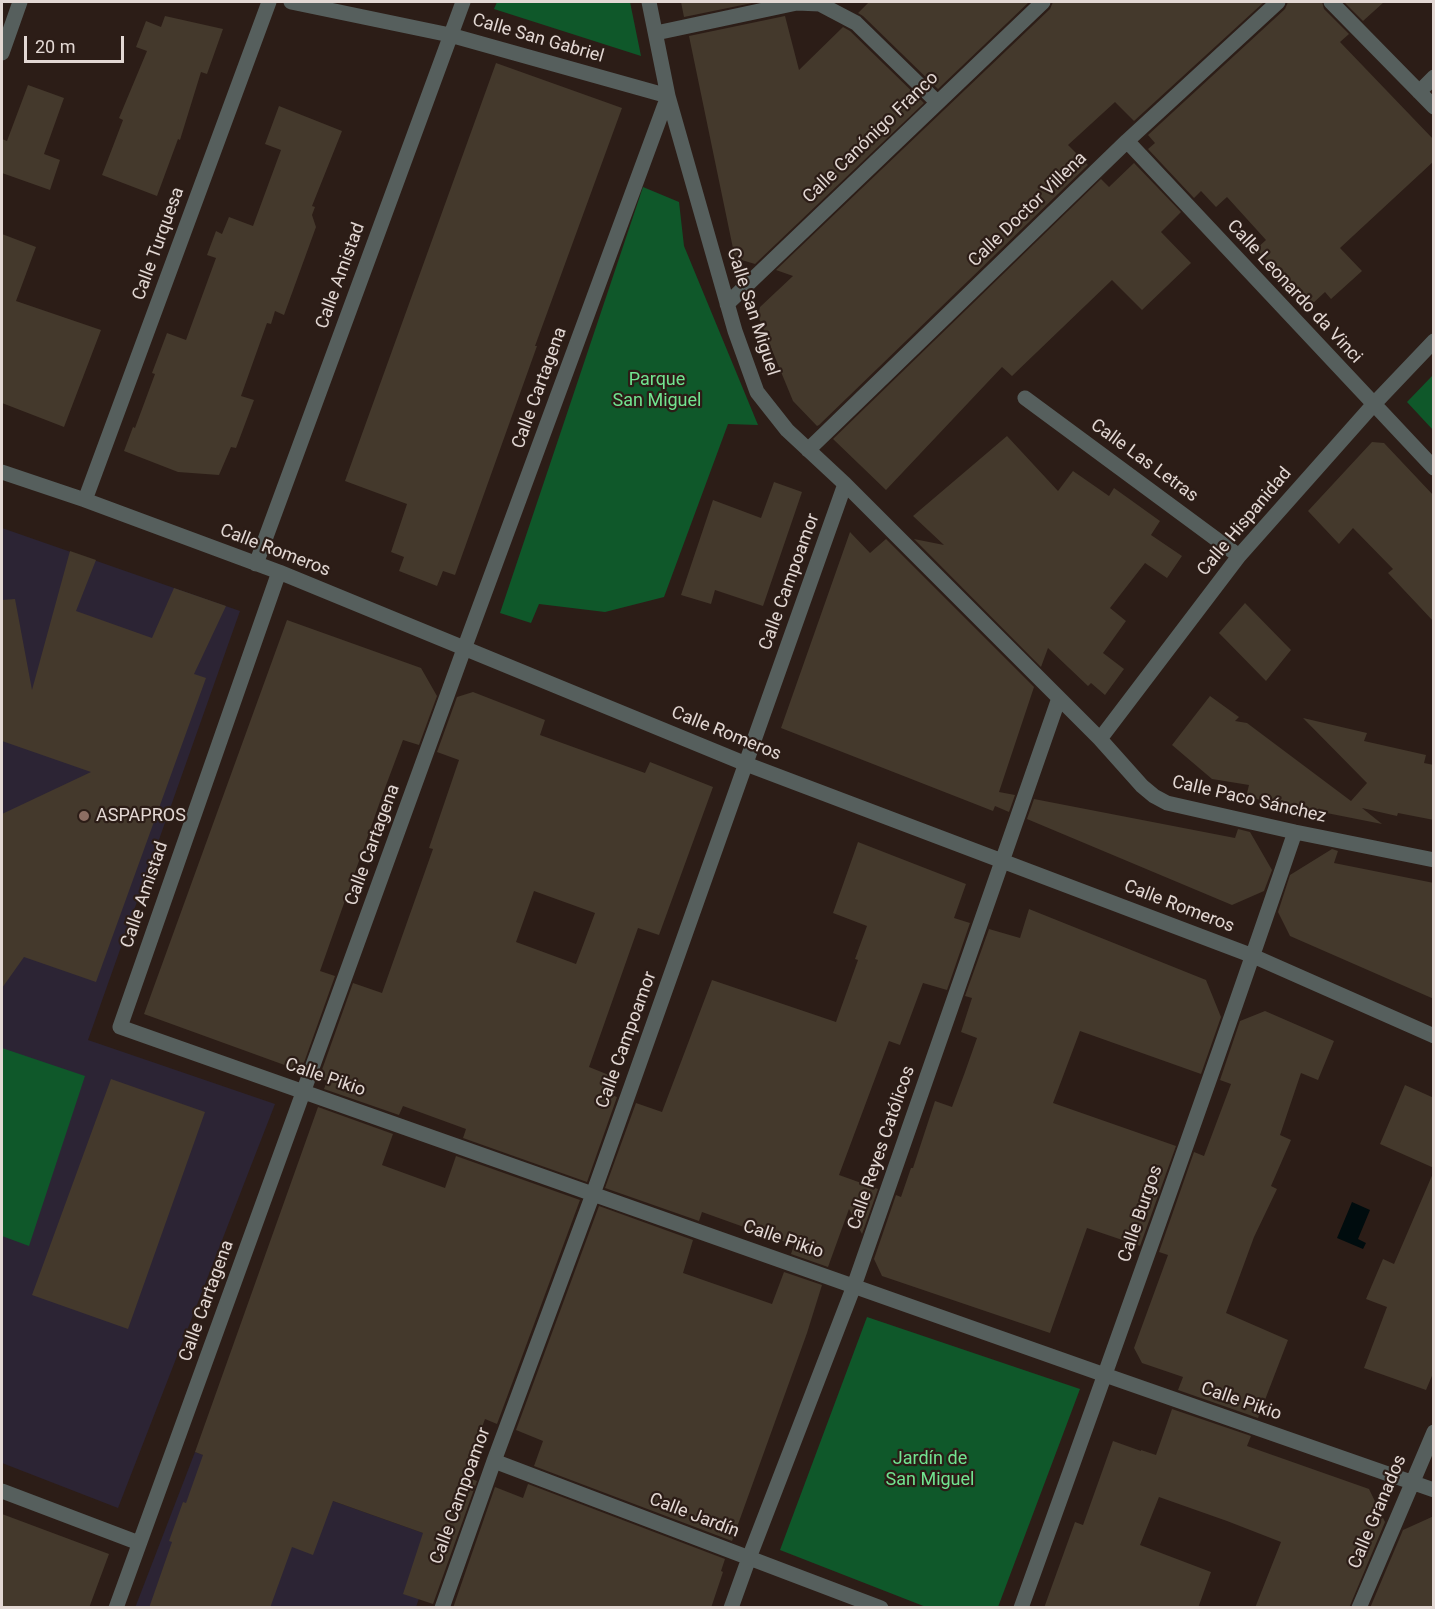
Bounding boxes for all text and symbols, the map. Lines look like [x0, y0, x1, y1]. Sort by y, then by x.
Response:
street label: Calle San Gabriel [470, 10, 606, 68]
scale bar [27, 24, 128, 62]
text: 20 m [35, 36, 75, 57]
street label: Calle Canónigo Franco [799, 68, 943, 208]
street label: Calle Doctor Villena [964, 148, 1092, 272]
street label: Calle Turquesa [129, 184, 189, 304]
street label: Calle Leonardo da Vinci [1222, 216, 1366, 368]
street label: Calle Amistad [312, 220, 370, 332]
street label: Calle San Miguel [721, 245, 783, 379]
street label: Calle Cartagena [508, 324, 572, 452]
park label: Parque San Miguel [613, 369, 701, 412]
street label: Calle Las Letras [1086, 415, 1202, 507]
street label: Calle Hispanidad [1193, 463, 1297, 581]
street label: Calle Campoamor [755, 511, 825, 653]
street label: Calle Romeros [217, 520, 333, 582]
street label: Calle Romeros [668, 702, 784, 766]
street label: Calle Paco Sánchez [1170, 772, 1328, 828]
street label: Calle Cartagena [341, 781, 405, 909]
place label: ASPAPROS [96, 805, 186, 827]
marker: ASPAPROS [77, 809, 91, 823]
street label: Calle Amistad [117, 839, 173, 951]
street label: Calle Romeros [1121, 876, 1237, 938]
street label: Calle Campoamor [592, 969, 662, 1111]
street label: Calle Pikio [282, 1054, 368, 1102]
street label: Calle Reyes Católicos [844, 1063, 920, 1233]
street label: Calle Burgos [1114, 1163, 1168, 1265]
street label: Calle Pikio [740, 1216, 826, 1264]
street label: Calle Cartagena [175, 1237, 239, 1365]
street label: Calle Pikio [1198, 1378, 1284, 1426]
street label: Calle Campoamor [426, 1425, 496, 1567]
park label: Jardín de San Miguel [886, 1448, 974, 1490]
street label: Calle Granados [1344, 1452, 1412, 1572]
street label: Calle Jardín [646, 1489, 742, 1543]

